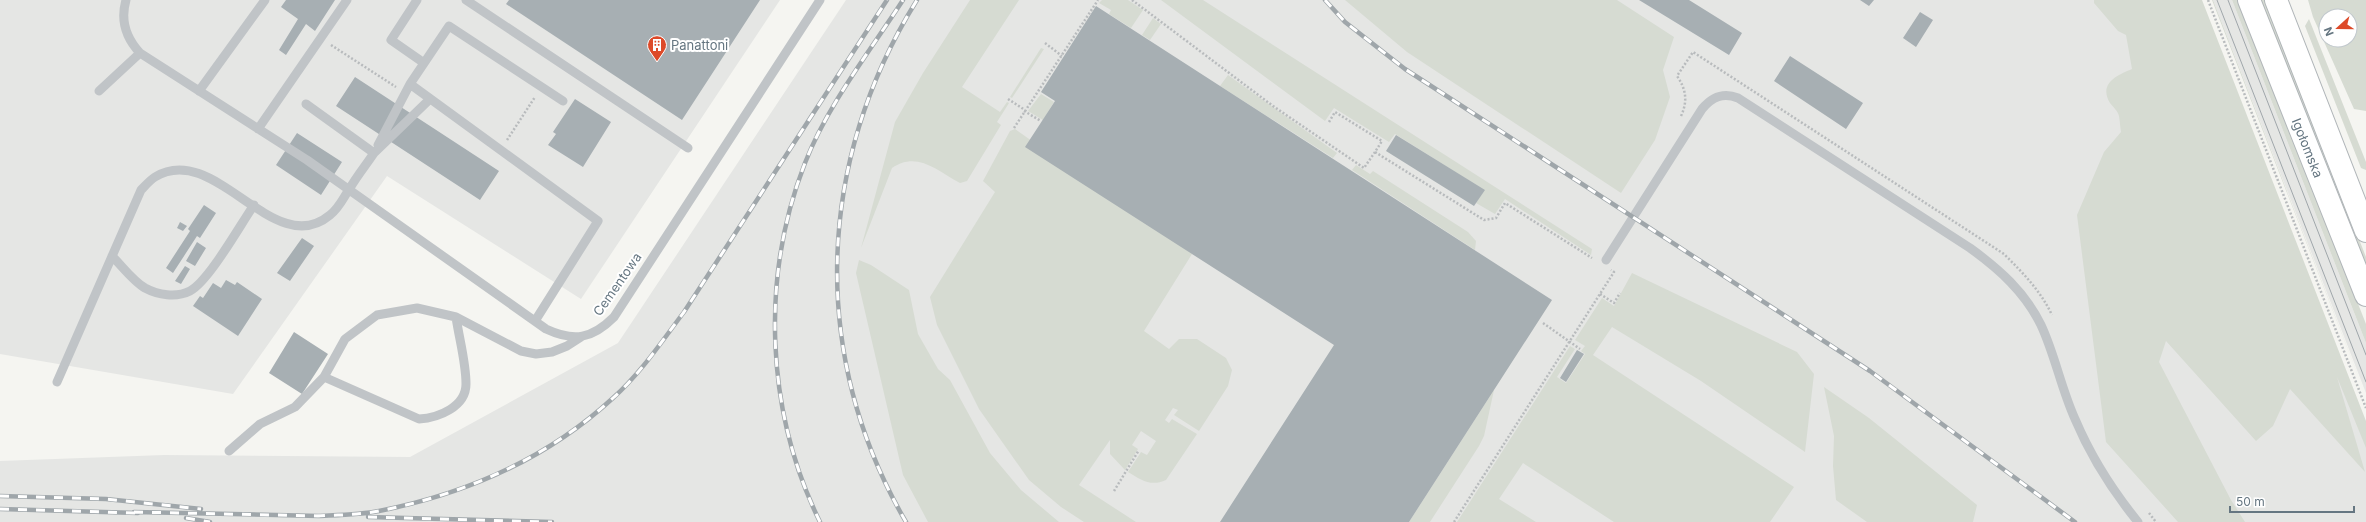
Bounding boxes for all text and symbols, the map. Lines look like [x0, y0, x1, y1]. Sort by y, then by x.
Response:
north arrow [2318, 8, 2358, 48]
text: N [2321, 25, 2337, 38]
building icon: Panattoni [646, 34, 668, 62]
place label: Panattoni [671, 37, 728, 53]
street label: Igołomska [2289, 116, 2327, 180]
street label: Cementowa [589, 249, 645, 319]
scale bar [2230, 488, 2354, 514]
text: 50 m [2236, 494, 2265, 509]

